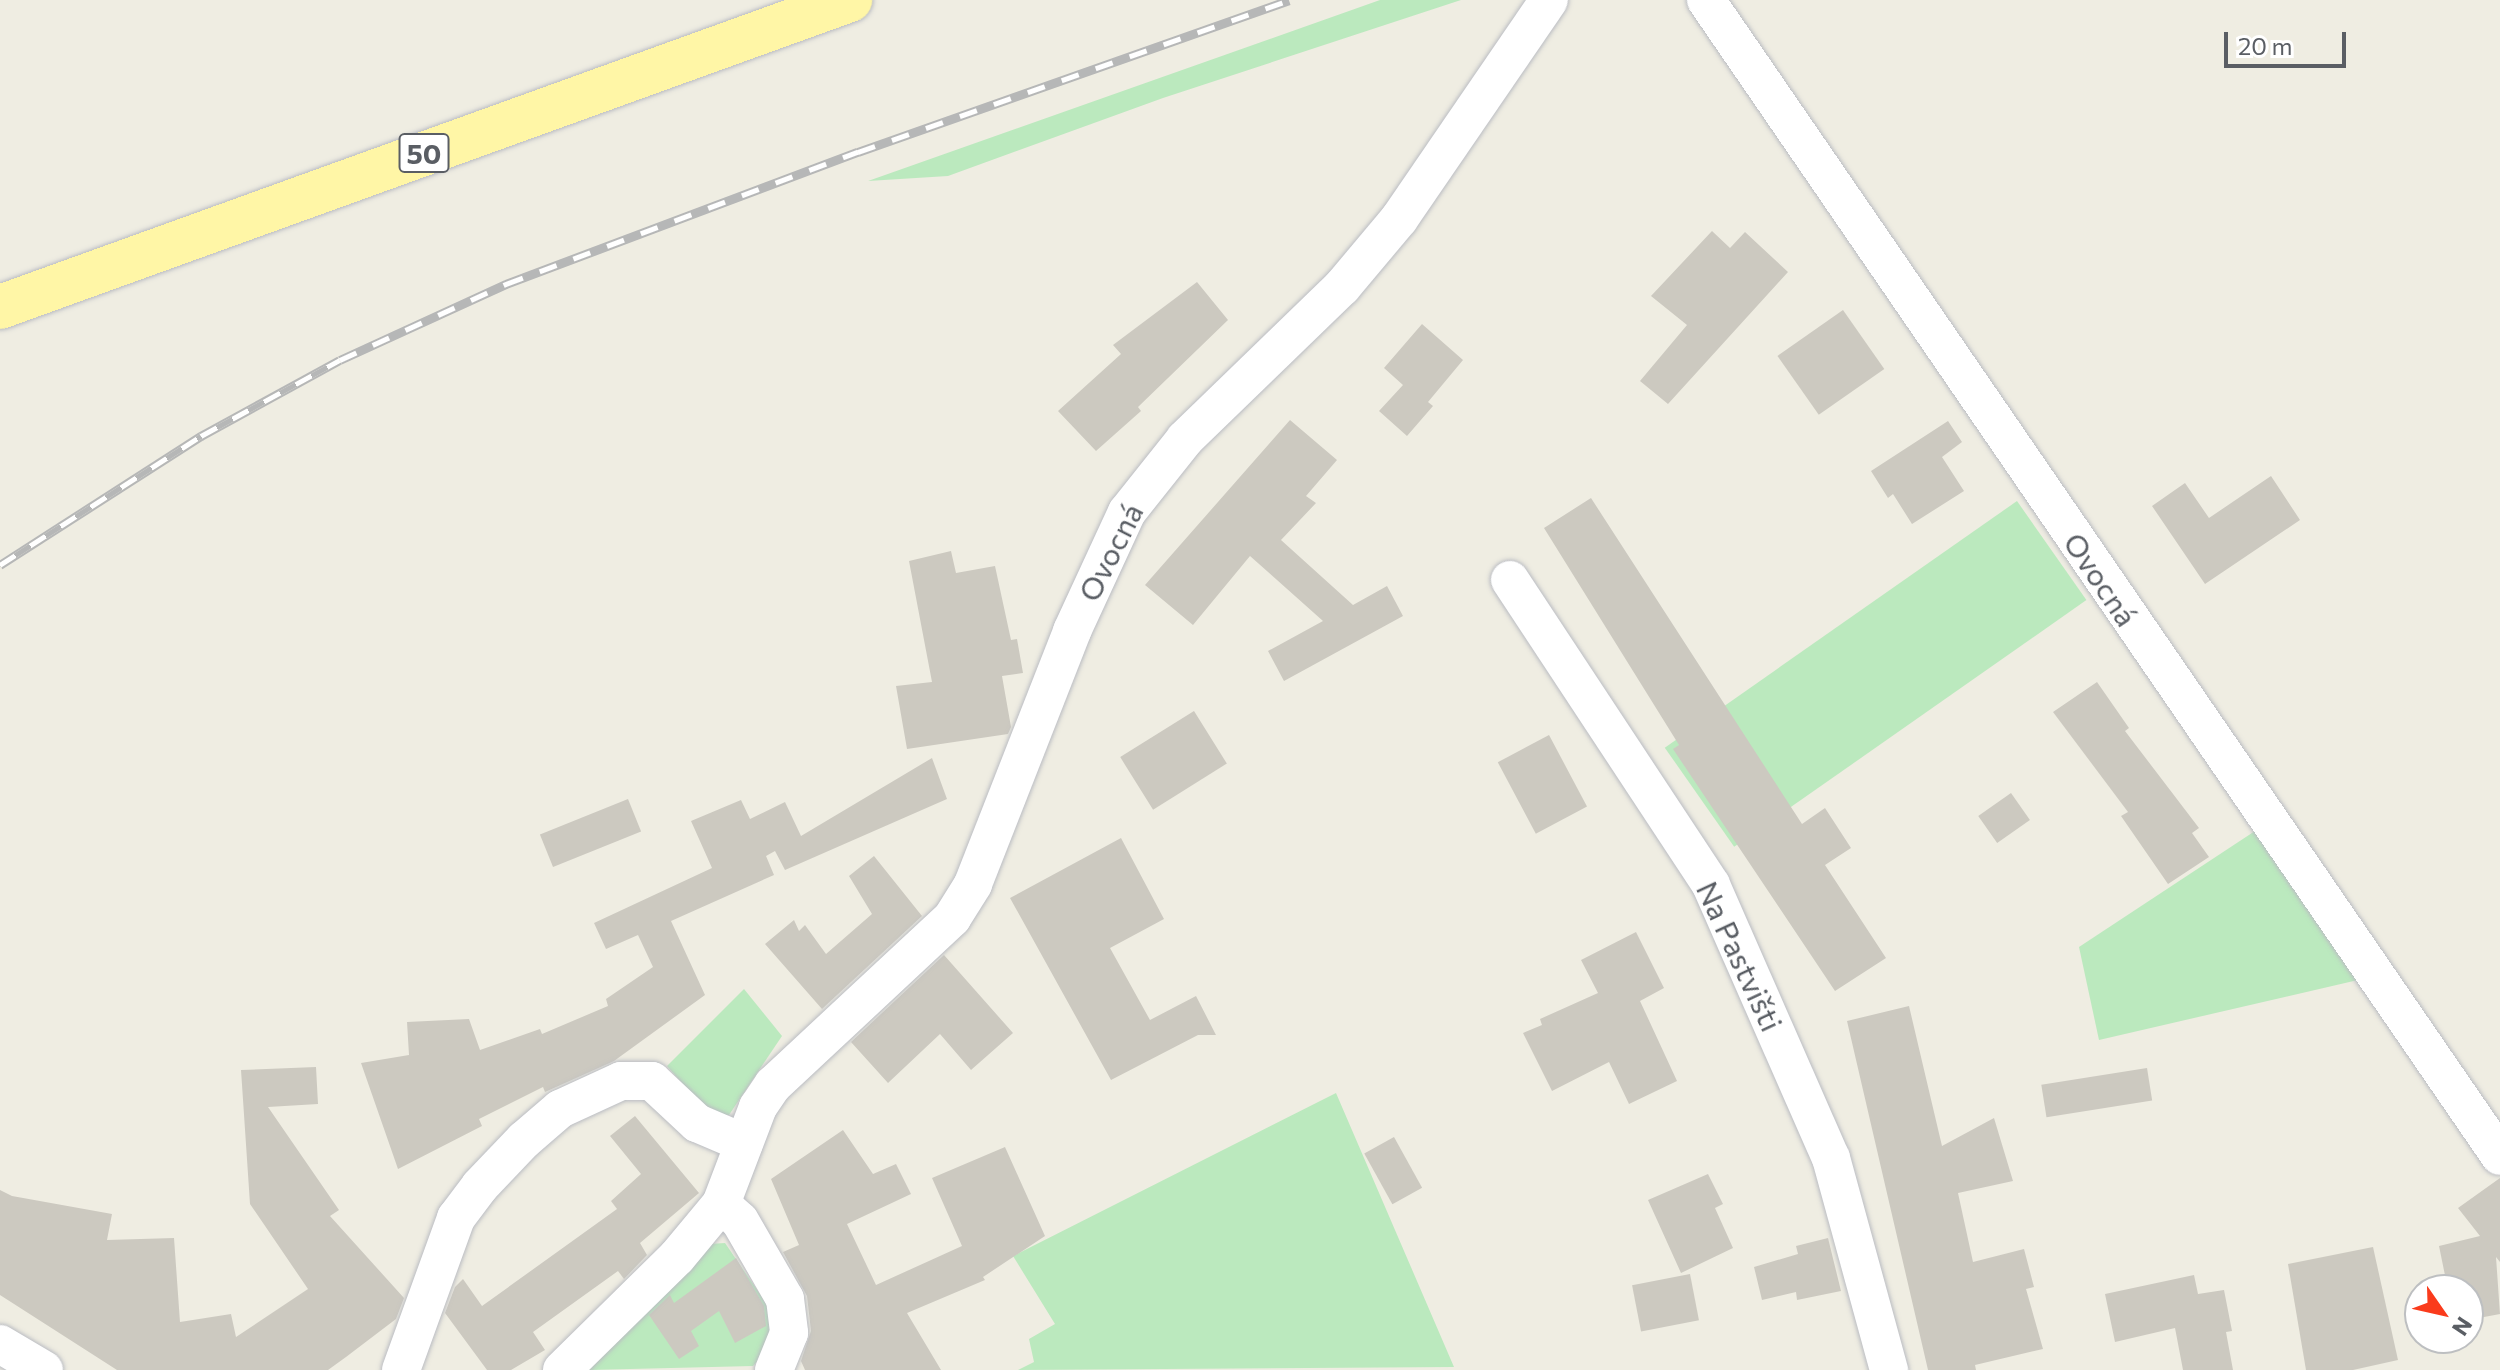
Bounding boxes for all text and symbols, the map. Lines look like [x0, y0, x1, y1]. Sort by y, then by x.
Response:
scale bar [2228, 16, 2350, 66]
text: 20 m [2238, 31, 2292, 60]
road number: 50 [398, 129, 450, 177]
street label: Ovocná [1070, 497, 1150, 607]
street label: Ovocná [2057, 525, 2145, 633]
street label: Na Pastvišti [1690, 875, 1790, 1037]
north arrow [2404, 1274, 2484, 1354]
text: N [2447, 1312, 2478, 1341]

